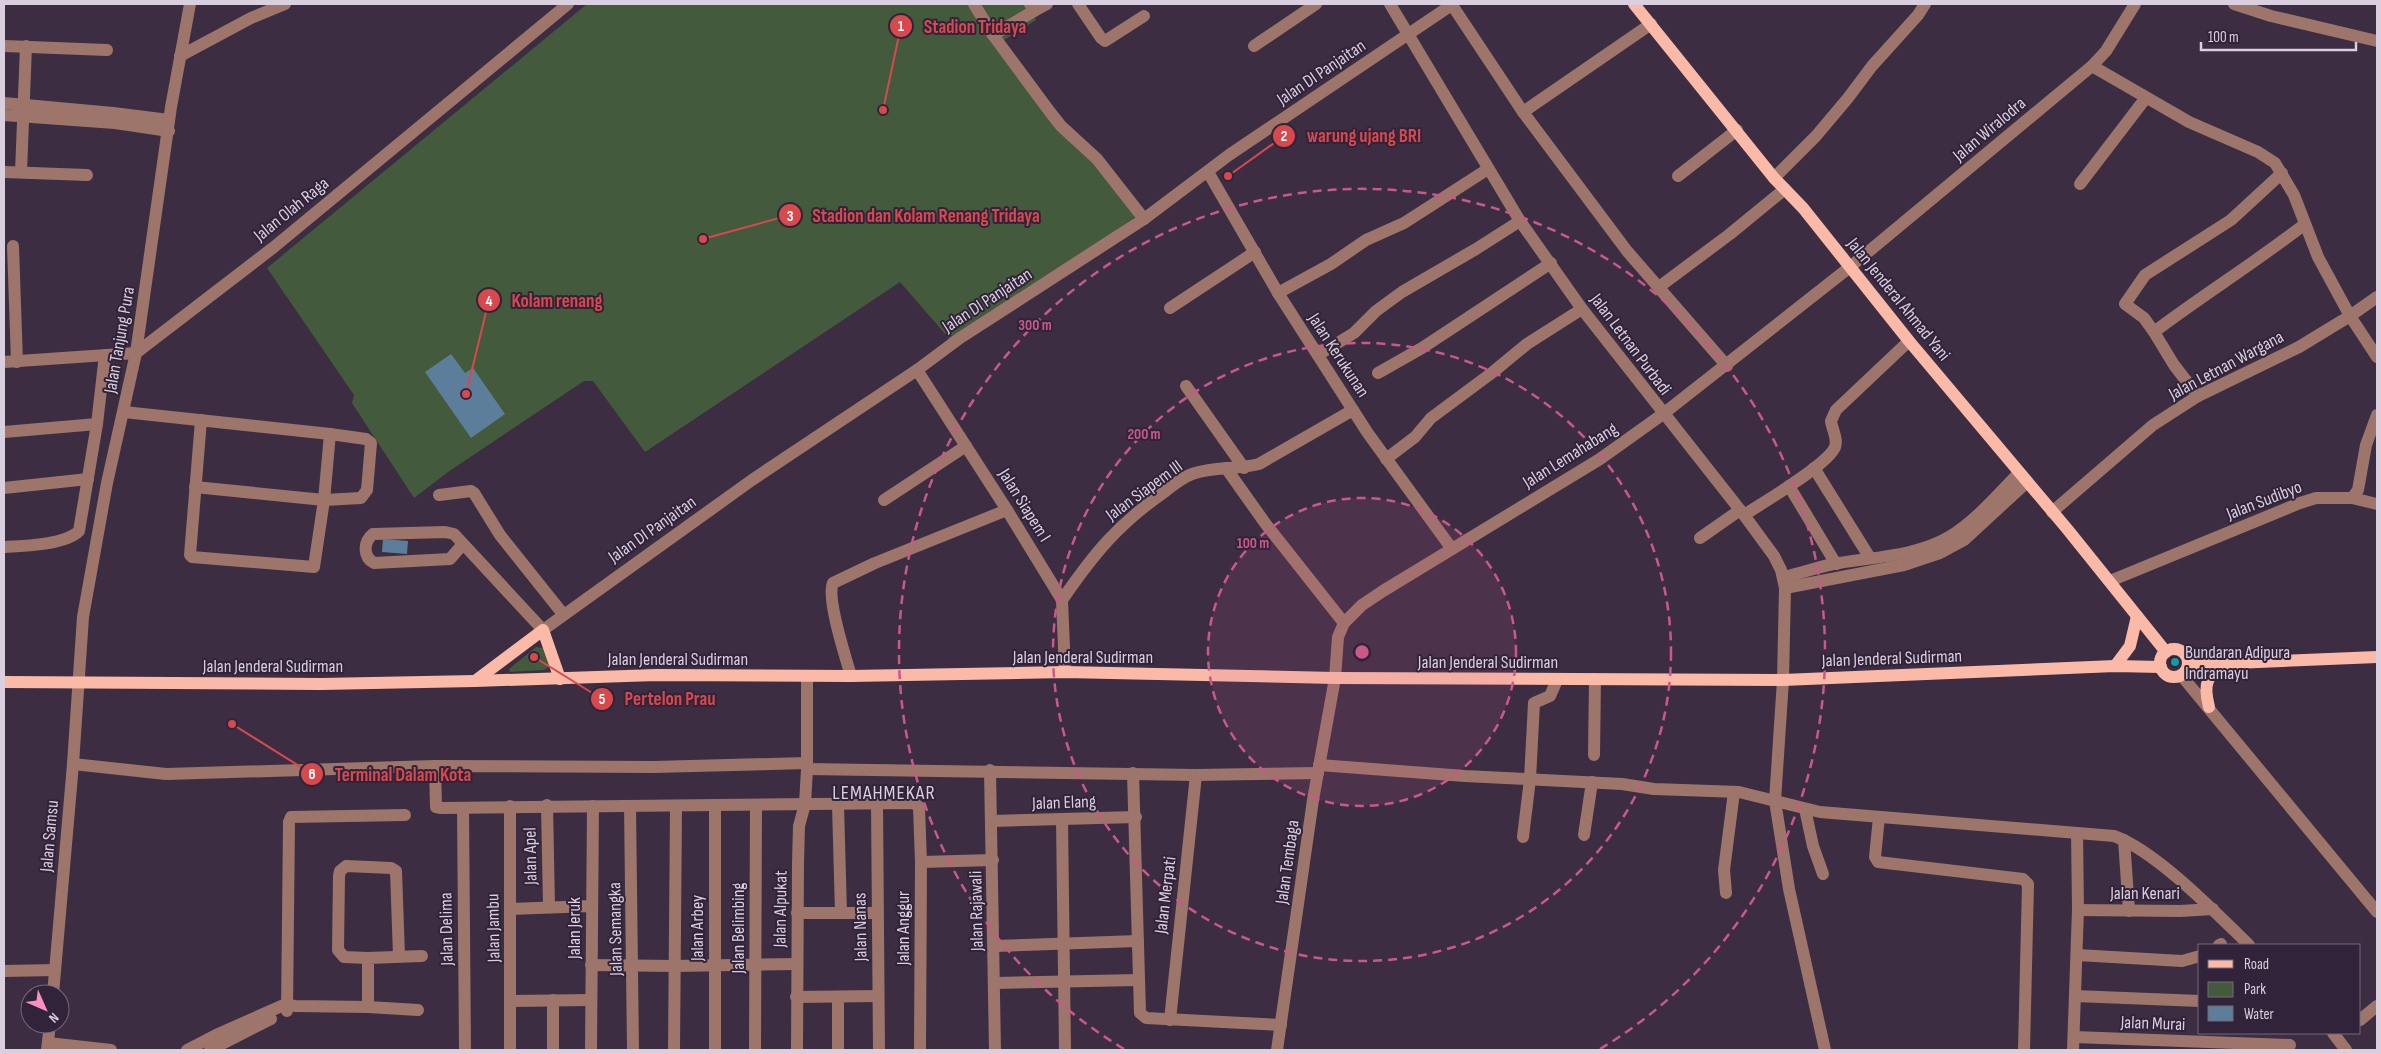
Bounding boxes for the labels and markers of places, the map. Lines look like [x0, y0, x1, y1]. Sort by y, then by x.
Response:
callout: Stadion Tridaya [889, 9, 1037, 43]
callout: warung ujang BRI [1272, 119, 1431, 153]
callout: Stadion dan Kolam Renang Tridaya [777, 198, 1050, 232]
callout: Kolam renang [476, 283, 612, 317]
place label: Bundaran Adipura Indramayu [2185, 642, 2290, 684]
centre of rings [1353, 643, 1371, 661]
marker: Bundaran Adipura Indramayu [2169, 656, 2181, 668]
callout: Pertelon Prau [590, 682, 726, 716]
callout: Terminal Dalam Kota [300, 757, 481, 791]

